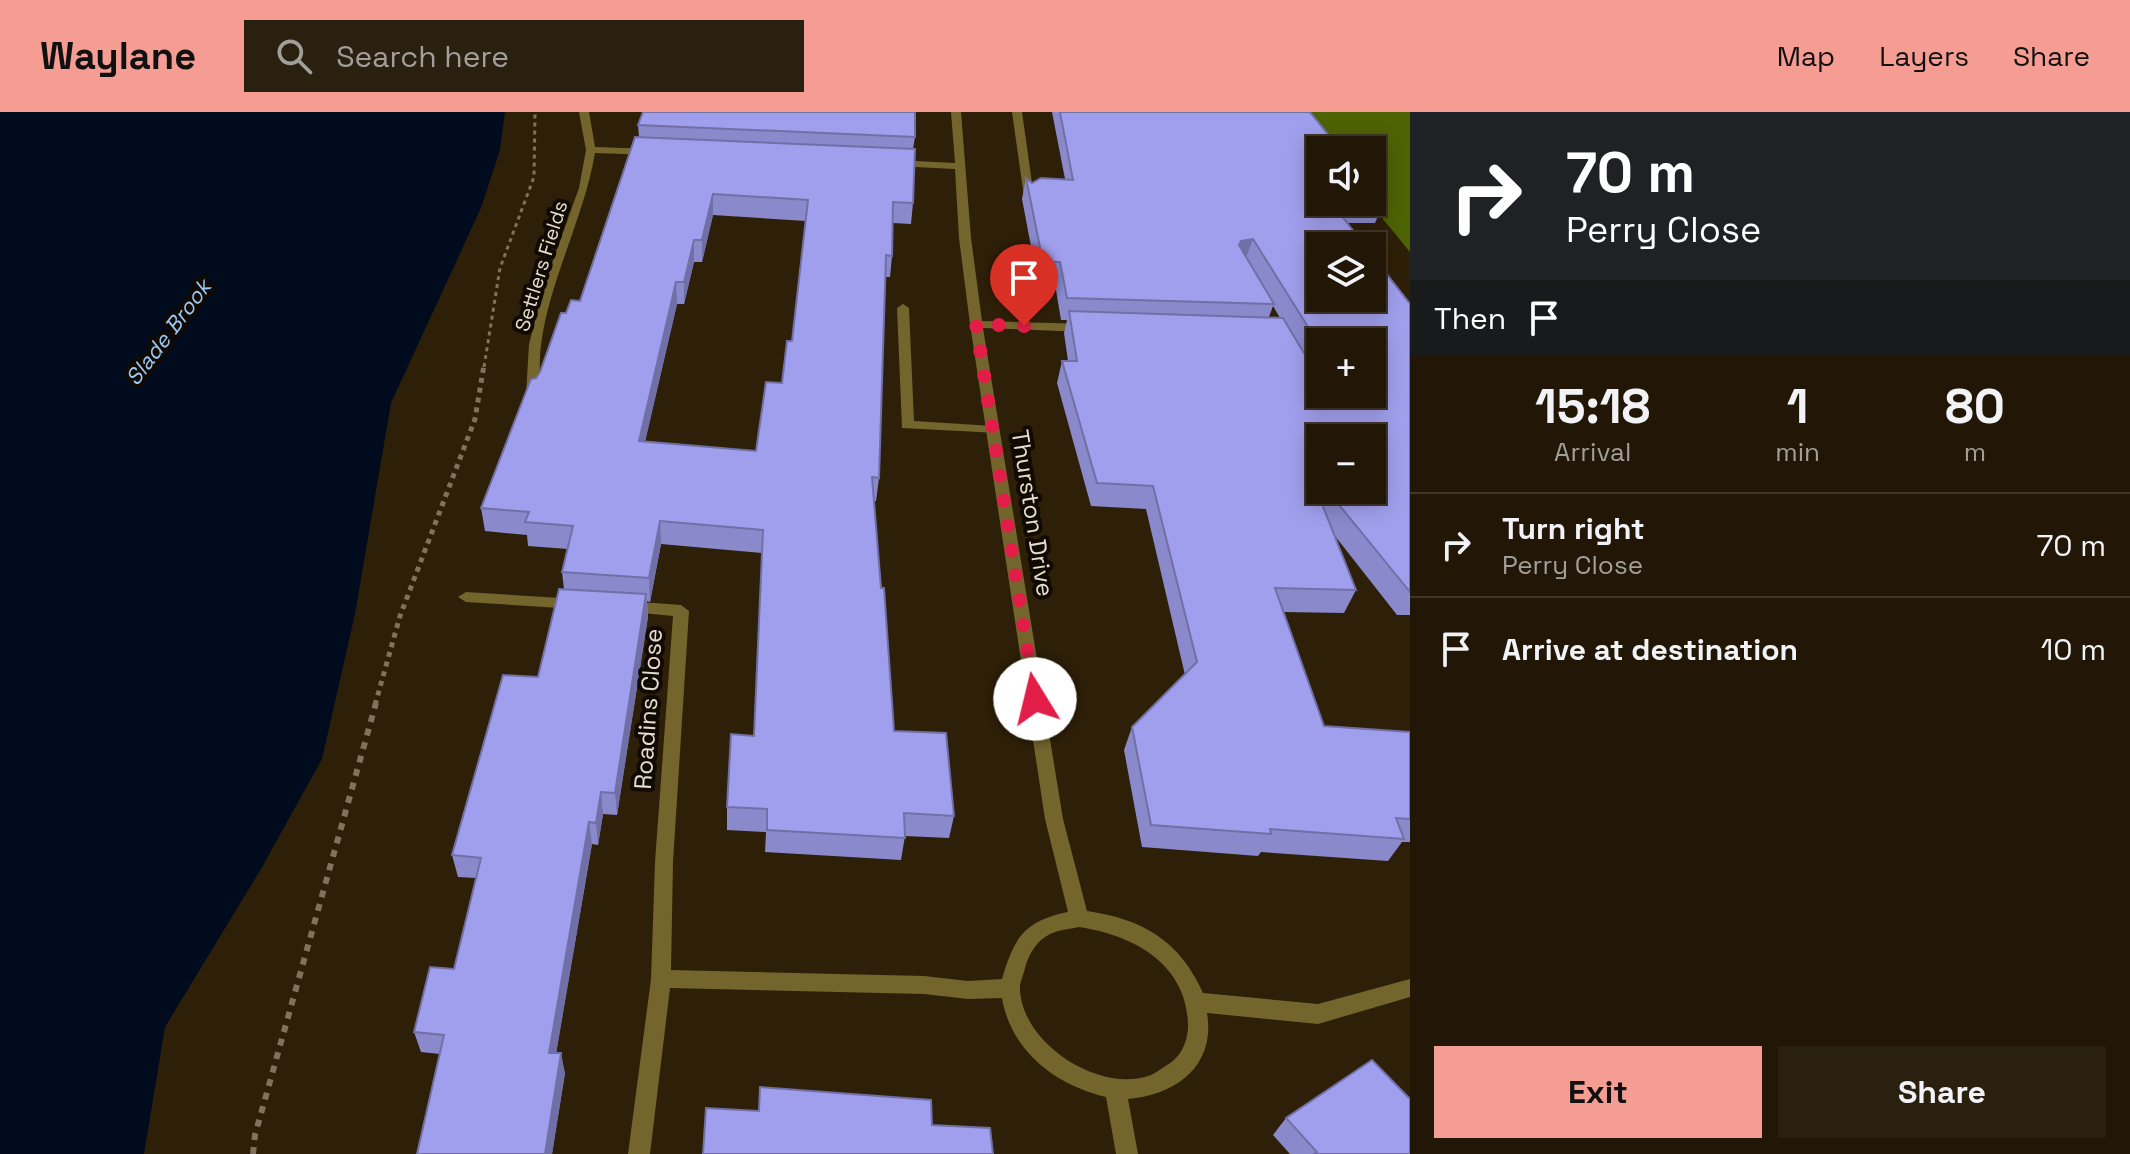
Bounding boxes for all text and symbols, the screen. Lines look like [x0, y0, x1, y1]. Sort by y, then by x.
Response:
search box [244, 20, 804, 92]
text: Waylane [40, 32, 196, 80]
icon: search [272, 34, 316, 78]
text: Search here [336, 37, 509, 76]
text: Map [1777, 38, 1835, 74]
text: Layers [1879, 38, 1969, 74]
text: Share [2013, 38, 2090, 74]
map controls [1306, 136, 1386, 504]
button: sound [1306, 136, 1386, 216]
text: 70 m [1566, 137, 1695, 208]
icon: right [1434, 144, 1538, 248]
street label: Settlers Fields [509, 197, 573, 335]
text: Perry Close [1566, 207, 1761, 253]
button: layers [1306, 232, 1386, 312]
pin [990, 244, 1058, 326]
icon: arrive [1002, 256, 1046, 300]
water label: Slade Brook [119, 272, 218, 391]
icon: arrive [1522, 296, 1566, 340]
text: Then [1434, 299, 1506, 338]
button: + [1306, 328, 1386, 408]
text: 15:18 [1535, 376, 1650, 437]
text: 1 [1787, 376, 1809, 437]
text: 80 [1945, 376, 2005, 437]
button: − [1306, 424, 1386, 504]
street label: Thurston Drive [1005, 427, 1061, 599]
text: Arrival [1554, 435, 1631, 469]
text: min [1775, 435, 1820, 469]
text: m [1964, 435, 1986, 469]
text: Turn right [1502, 509, 1645, 548]
icon: right [1434, 523, 1478, 567]
text: 70 m [2037, 526, 2106, 565]
text: Perry Close [1502, 548, 1643, 582]
street label: Roadins Close [627, 627, 669, 791]
icon: arrive [1434, 627, 1478, 671]
text: Arrive at destination [1502, 630, 1798, 669]
text: 10 m [2041, 630, 2106, 669]
position arrow [993, 657, 1077, 741]
button: Exit [1434, 1046, 1762, 1138]
button: Share [1778, 1046, 2106, 1138]

